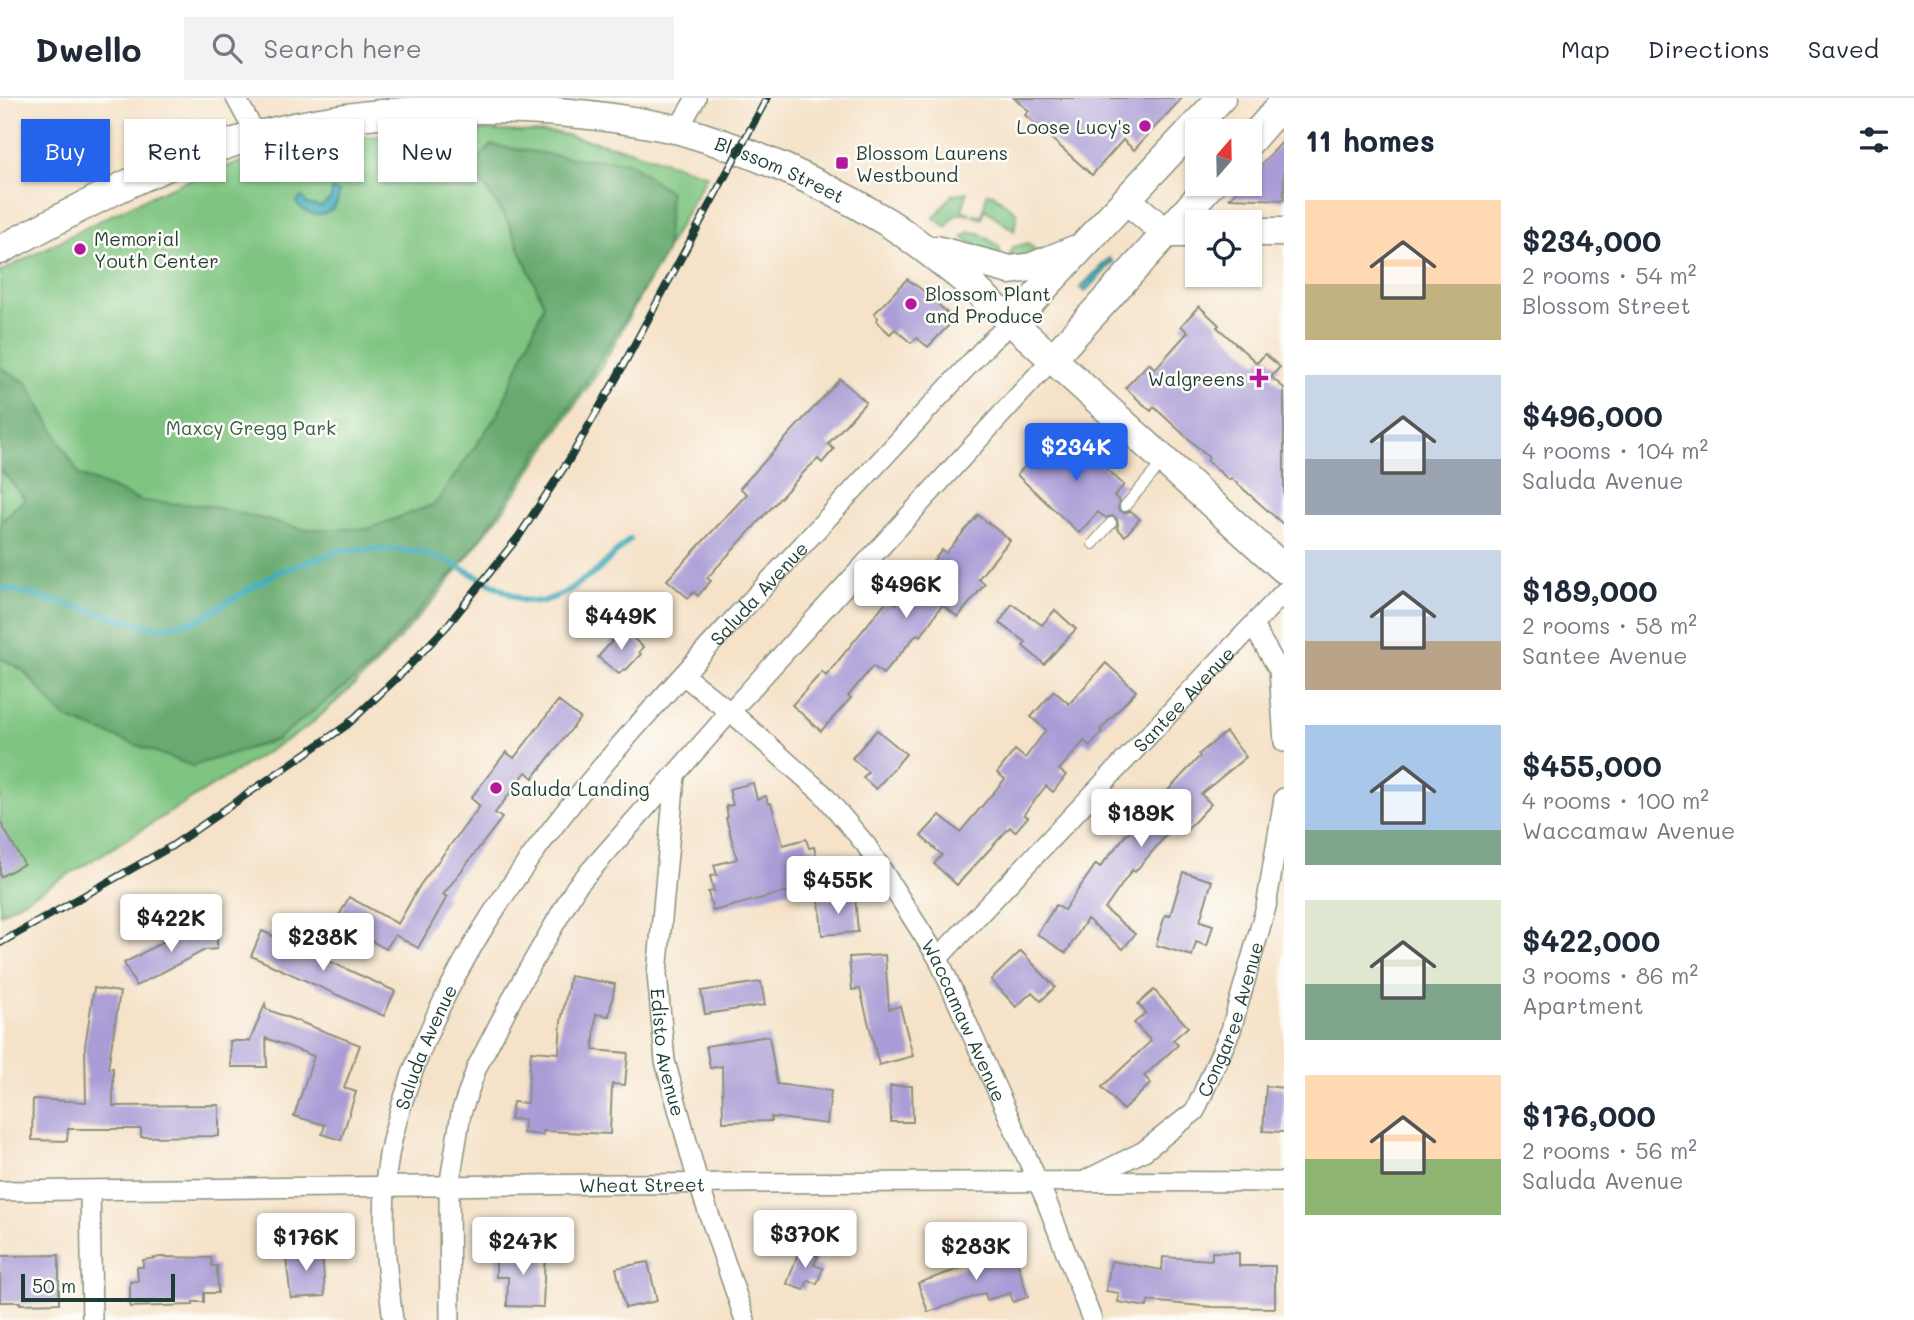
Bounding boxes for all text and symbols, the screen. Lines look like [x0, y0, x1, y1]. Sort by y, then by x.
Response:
search box [184, 17, 674, 80]
text: Dwello [35, 27, 142, 70]
icon: search [208, 29, 246, 67]
text: Search here [264, 31, 422, 65]
text: Map [1561, 33, 1610, 64]
text: Directions [1648, 33, 1770, 64]
text: Saved [1808, 33, 1879, 64]
place label: Loose Lucy's [1016, 114, 1131, 139]
marker: Loose Lucy's [1137, 118, 1153, 134]
chip: Buy [21, 119, 110, 182]
chip: Rent [124, 119, 226, 182]
chip: Filters [240, 119, 364, 182]
chip: New [378, 119, 477, 182]
north arrow [1185, 119, 1262, 196]
map controls [1185, 119, 1262, 287]
text: 11 homes [1305, 120, 1435, 160]
icon: filters [1855, 121, 1893, 159]
street label: Blossom Street [712, 130, 849, 208]
place label: Blossom Laurens Westbound [856, 140, 1008, 187]
marker: Blossom Laurens Westbound [834, 155, 850, 171]
button: locate [1185, 210, 1262, 287]
text: $234,000 [1522, 220, 1661, 260]
place label: Memorial Youth Center [94, 226, 219, 273]
icon: home [1361, 228, 1445, 312]
marker: Memorial Youth Center [72, 241, 88, 257]
text: 2 rooms · 54 m² [1522, 260, 1697, 290]
place label: Blossom Plant and Produce [925, 281, 1051, 328]
text: Blossom Street [1522, 290, 1691, 320]
marker: Blossom Plant and Produce [903, 296, 919, 312]
place label: Walgreens [1148, 366, 1245, 391]
marker: Walgreens [1251, 370, 1267, 386]
text: $496,000 [1522, 395, 1663, 435]
icon: home [1361, 403, 1445, 487]
park label: Maxcy Gregg Park [166, 415, 336, 440]
pin: $234K [1027, 424, 1125, 483]
text: $234K [1041, 431, 1111, 461]
text: 4 rooms · 104 m² [1522, 435, 1708, 465]
text: Saluda Avenue [1522, 465, 1683, 495]
street label: Saluda Avenue [704, 535, 813, 650]
pin: $496K [857, 560, 955, 620]
text: $496K [870, 568, 942, 598]
text: $189,000 [1522, 570, 1658, 610]
icon: home [1361, 578, 1445, 662]
pin: $449K [572, 592, 670, 652]
text: $449K [585, 600, 657, 630]
text: 2 rooms · 58 m² [1522, 610, 1697, 640]
street label: Santee Avenue [1127, 640, 1239, 757]
text: Santee Avenue [1522, 640, 1688, 670]
text: $455,000 [1522, 745, 1662, 785]
icon: home [1361, 753, 1445, 837]
place label: Saluda Landing [510, 776, 649, 801]
marker: Saluda Landing [488, 780, 504, 796]
text: 4 rooms · 100 m² [1522, 785, 1709, 815]
pin: $189K [1092, 790, 1190, 849]
text: $189K [1107, 797, 1175, 827]
text: Waccamaw Avenue [1522, 815, 1735, 845]
pin: $455K [789, 856, 887, 916]
text: $455K [803, 864, 873, 894]
pin: $422K [122, 894, 220, 954]
text: $422K [136, 902, 206, 932]
pin: $238K [274, 914, 372, 973]
text: $422,000 [1522, 920, 1660, 960]
text: $238K [288, 921, 358, 951]
icon: home [1361, 928, 1445, 1012]
street label: Waccamaw Avenue [916, 934, 1013, 1105]
street label: Congaree Avenue [1190, 939, 1268, 1101]
text: 3 rooms · 86 m² [1522, 960, 1698, 990]
street label: Saluda Avenue [388, 980, 462, 1112]
street label: Edisto Avenue [646, 987, 692, 1119]
text: Apartment [1522, 990, 1644, 1020]
text: $176,000 [1522, 1095, 1656, 1135]
icon: home [1361, 1103, 1445, 1187]
text: 2 rooms · 56 m² [1522, 1135, 1697, 1165]
text: Saluda Avenue [1522, 1165, 1683, 1195]
street label: Wheat Street [579, 1171, 705, 1197]
pin: $370K [756, 1210, 854, 1270]
pin: $176K [257, 1214, 355, 1273]
pin: $247K [474, 1218, 572, 1277]
text: $370K [770, 1218, 840, 1248]
text: $176K [273, 1221, 339, 1251]
pin: $283K [927, 1222, 1025, 1282]
text: $247K [488, 1225, 558, 1255]
text: $283K [941, 1230, 1011, 1260]
scale bar [21, 1271, 175, 1303]
text: 50 m [32, 1273, 76, 1298]

